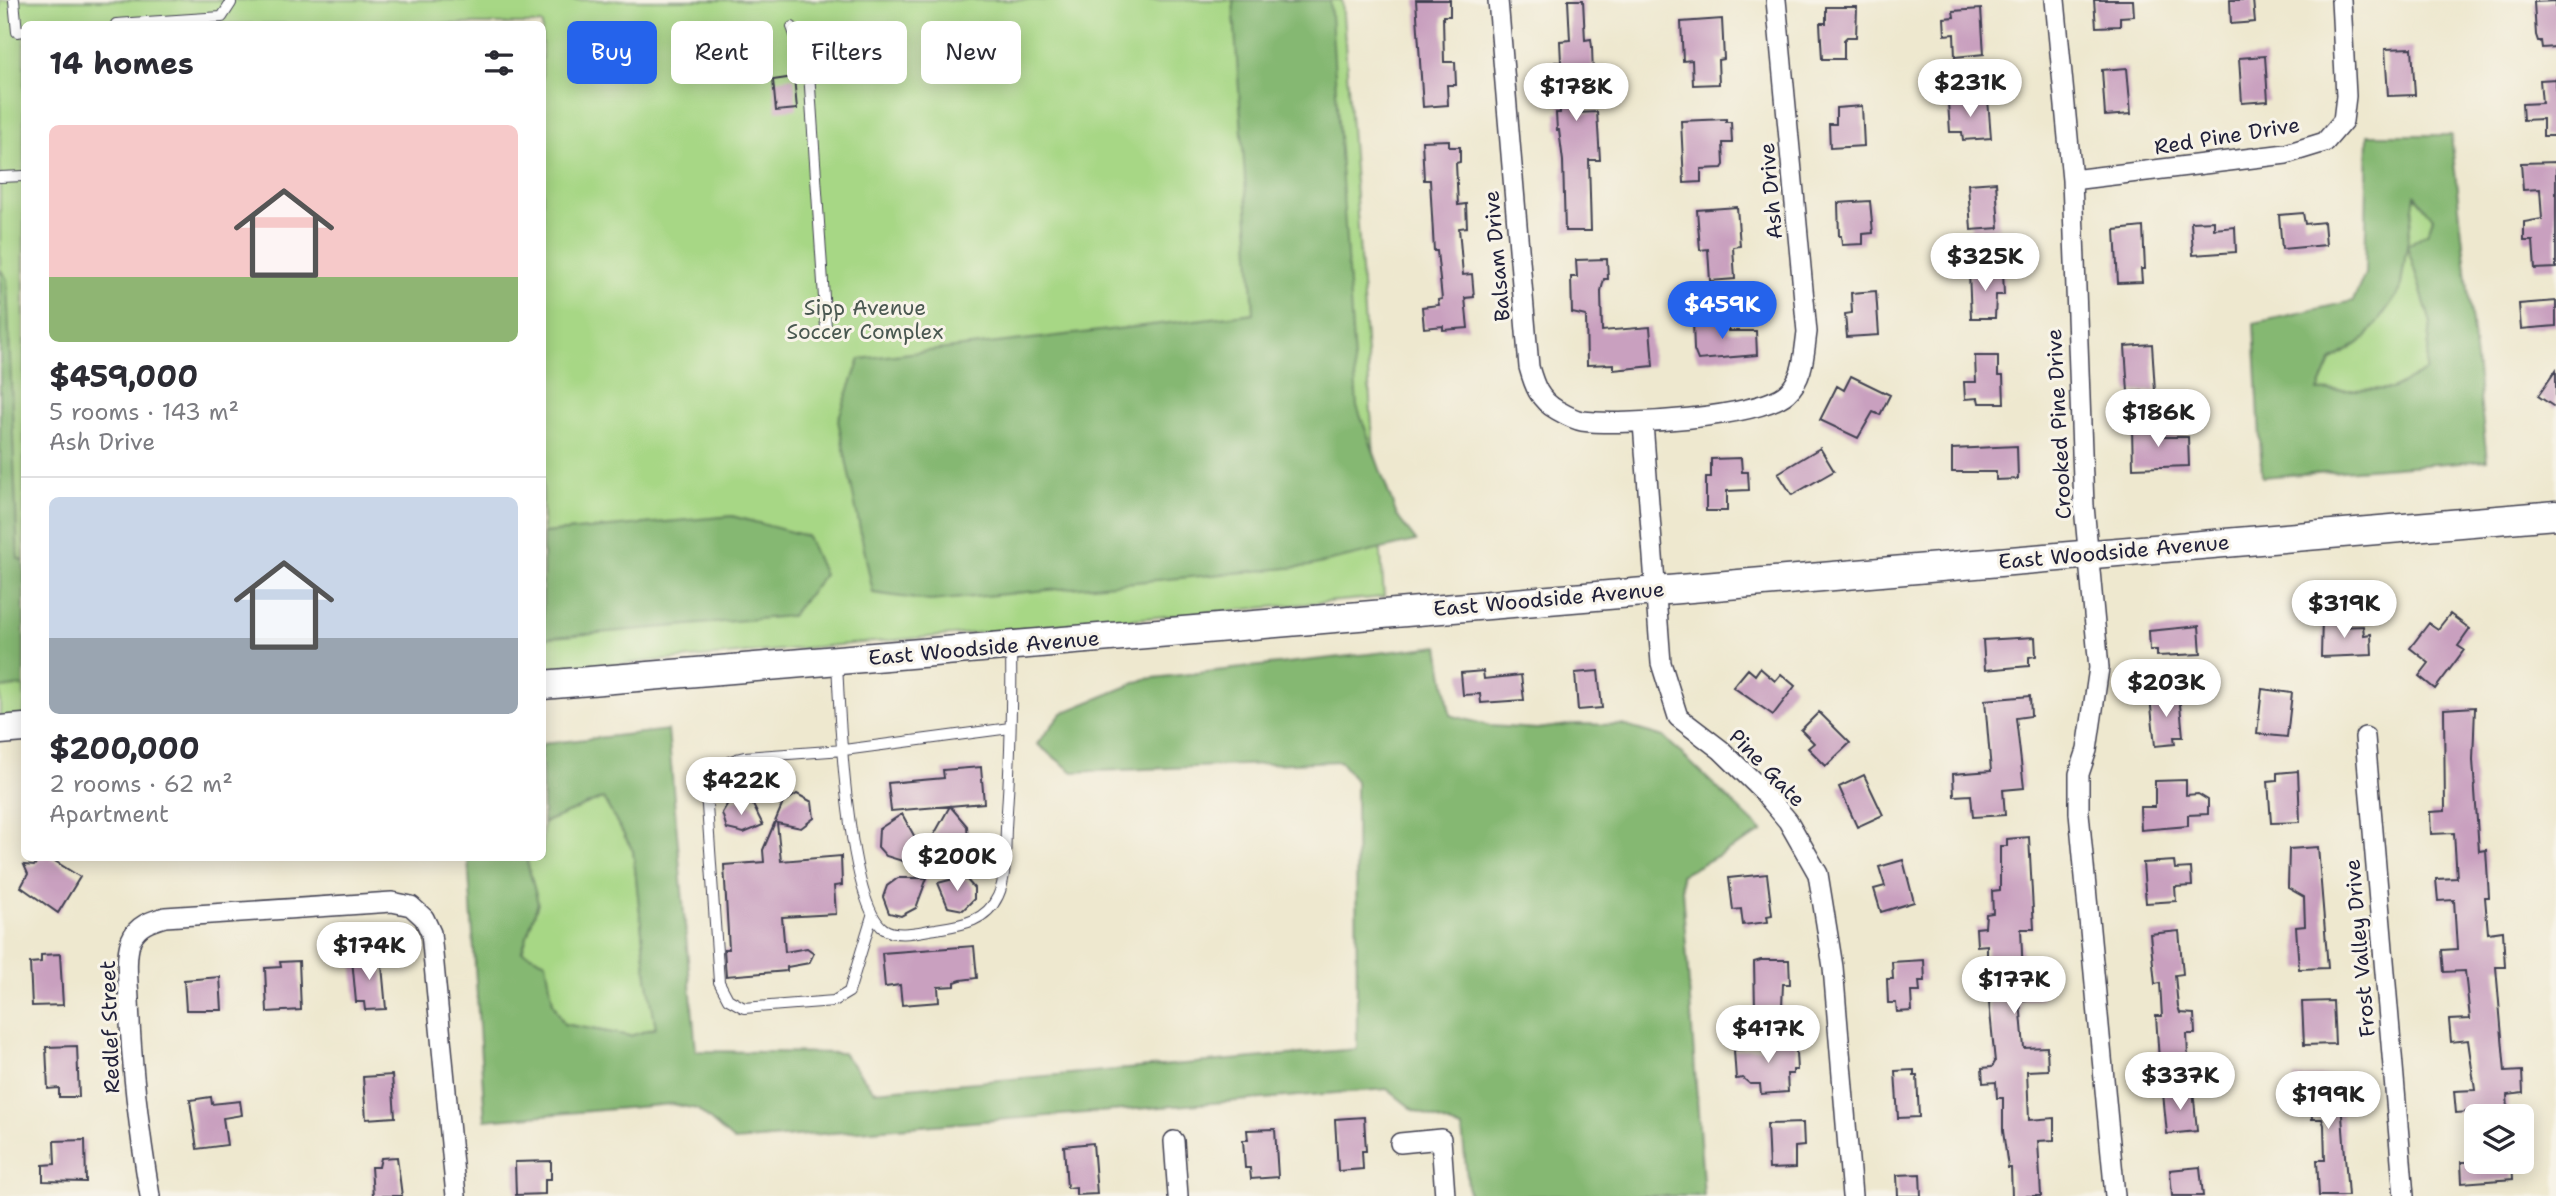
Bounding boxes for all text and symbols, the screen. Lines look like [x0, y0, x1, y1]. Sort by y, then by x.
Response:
chip: Buy [567, 21, 657, 84]
chip: Rent [671, 21, 773, 84]
chip: Filters [787, 21, 907, 84]
chip: New [921, 21, 1021, 84]
text: 14 homes [49, 43, 194, 84]
icon: filters [480, 44, 518, 82]
pin: $231K [1921, 60, 2019, 119]
pin: $178K [1527, 64, 1625, 123]
text: $231K [1934, 67, 2006, 97]
text: $178K [1540, 71, 1612, 101]
street label: Red Pine Drive [2152, 111, 2302, 161]
street label: Ash Drive [1753, 141, 1789, 241]
icon: home [221, 170, 347, 296]
street label: Balsam Drive [1477, 189, 1517, 323]
pin: $325K [1936, 233, 2034, 293]
text: $325K [1947, 241, 2024, 271]
pin: $459K [1673, 282, 1771, 341]
text: $459K [1684, 289, 1760, 319]
park label: Sipp Avenue Soccer Complex [787, 294, 944, 346]
street label: Crooked Pine Drive [2040, 328, 2078, 520]
text: $459,000 [49, 356, 198, 397]
pin: $186K [2109, 390, 2207, 449]
text: 5 rooms · 143 m² [49, 397, 239, 427]
text: $186K [2121, 397, 2195, 427]
text: Ash Drive [49, 427, 155, 457]
street label: East Woodside Avenue [1997, 528, 2231, 576]
icon: home [221, 542, 347, 668]
street label: East Woodside Avenue [1432, 575, 1666, 623]
pin: $319K [2295, 580, 2393, 640]
text: $319K [2308, 588, 2380, 618]
street label: East Woodside Avenue [867, 624, 1101, 672]
pin: $203K [2117, 660, 2215, 719]
text: $203K [2127, 667, 2205, 697]
street label: Pine Gate [1723, 723, 1811, 813]
text: $200,000 [49, 728, 200, 769]
pin: $422K [692, 758, 790, 817]
text: $422K [702, 765, 780, 795]
text: 2 rooms · 62 m² [49, 769, 233, 799]
text: Apartment [49, 799, 169, 829]
pin: $200K [908, 834, 1006, 893]
text: $200K [918, 841, 996, 871]
street label: Frost Valley Drive [2338, 858, 2382, 1038]
pin: $174K [320, 922, 418, 982]
text: $174K [333, 930, 405, 960]
pin: $177K [1965, 956, 2063, 1016]
street label: Redlef Street [94, 960, 126, 1094]
text: $177K [1978, 964, 2050, 994]
pin: $417K [1719, 1006, 1817, 1065]
text: $417K [1732, 1013, 1804, 1043]
pin: $337K [2131, 1052, 2229, 1112]
text: $337K [2141, 1060, 2219, 1090]
pin: $199K [2279, 1072, 2377, 1131]
text: $199K [2292, 1079, 2364, 1109]
map controls [2464, 1104, 2534, 1174]
button: layers [2464, 1104, 2534, 1174]

